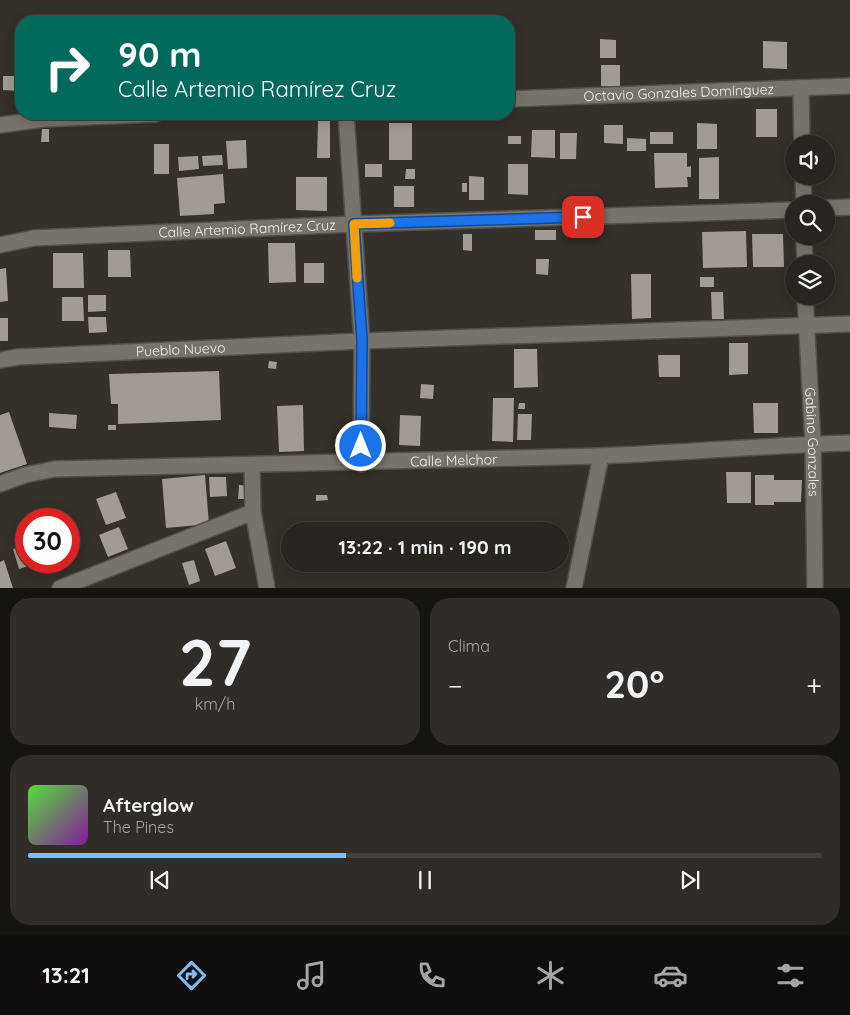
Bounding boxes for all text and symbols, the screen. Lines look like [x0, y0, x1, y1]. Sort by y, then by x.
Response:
text: 90 m [118, 32, 201, 76]
icon: right [35, 35, 100, 100]
text: Calle Artemio Ramírez Cruz [118, 75, 396, 103]
street label: Octavio Gonzales Domínguez [583, 80, 775, 105]
map controls [785, 135, 835, 305]
button: sound [785, 135, 835, 185]
button: search [785, 195, 835, 245]
pin [562, 196, 604, 238]
icon: arrive [569, 203, 597, 231]
street label: Calle Artemio Ramírez Cruz [158, 216, 336, 242]
button: layers [785, 255, 835, 305]
street label: Pueblo Nuevo [135, 338, 226, 361]
street label: Gabino Gonzales [801, 387, 823, 497]
position arrow [334, 419, 386, 471]
street label: Calle Melchor [410, 450, 498, 471]
speed limit sign: 30 [15, 508, 80, 573]
text: 13:22 · 1 min · 190 m [339, 535, 511, 559]
text: 27 [179, 621, 251, 702]
text: Clima [448, 636, 490, 656]
text: 20° [604, 660, 664, 708]
text: − [448, 668, 463, 703]
text: + [806, 668, 822, 703]
text: km/h [195, 694, 235, 714]
text: Afterglow [103, 793, 194, 817]
text: The Pines [103, 817, 174, 837]
icon: previous [146, 866, 174, 894]
icon: pause [411, 866, 439, 894]
icon: next [676, 866, 704, 894]
icon: directions [174, 958, 209, 993]
icon: music [294, 958, 329, 993]
icon: phone [414, 958, 449, 993]
icon: climate [533, 958, 568, 993]
icon: car [653, 958, 688, 993]
icon: filters [773, 958, 808, 993]
text: 13:21 [42, 961, 90, 989]

